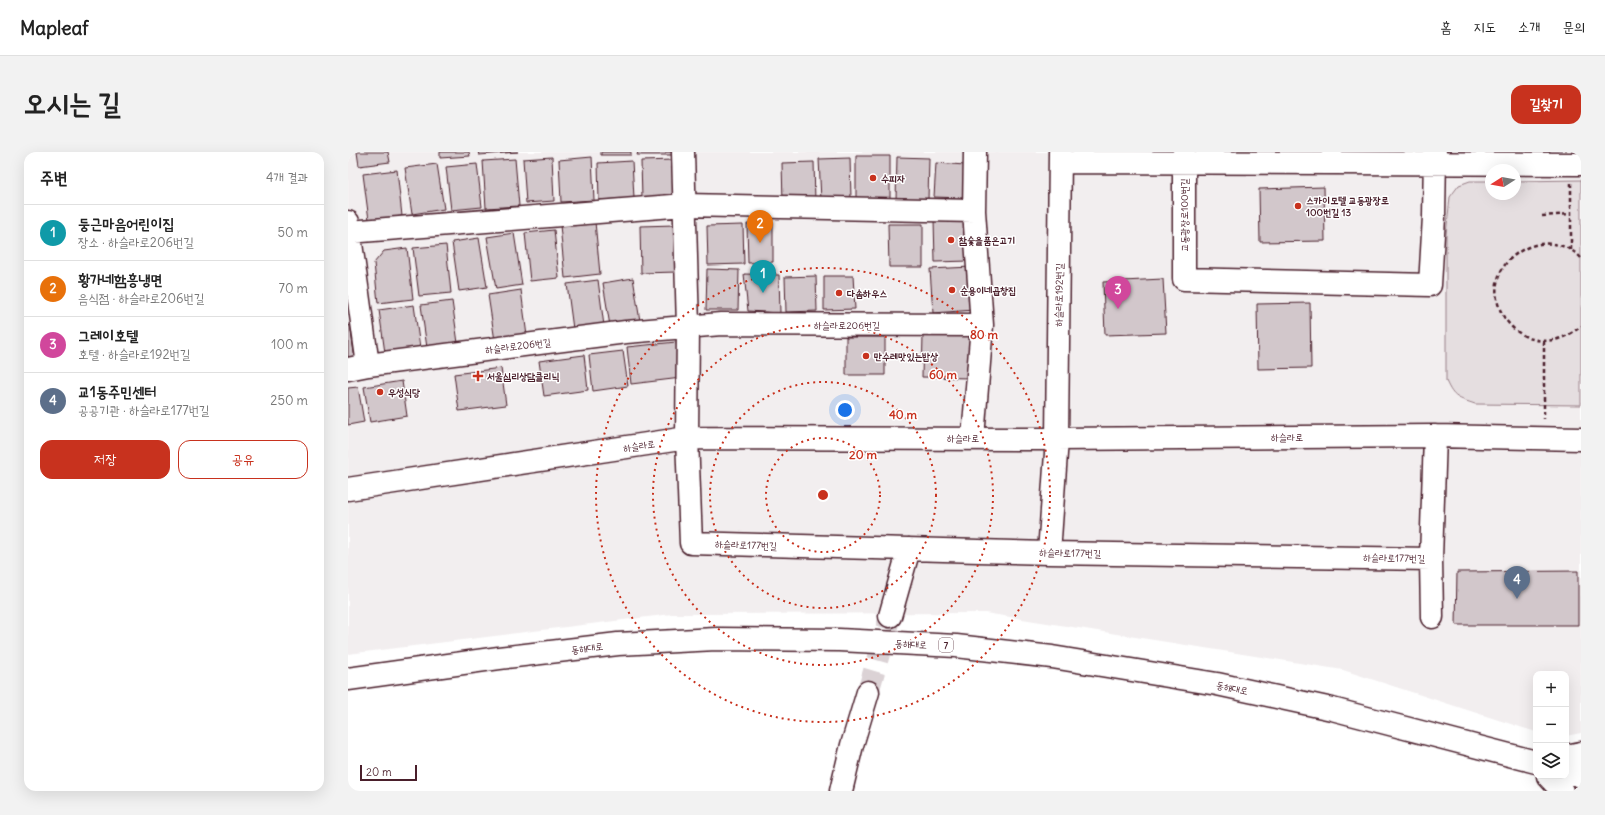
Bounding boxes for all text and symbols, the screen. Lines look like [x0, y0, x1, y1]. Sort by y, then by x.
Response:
text: Mapleaf [20, 16, 89, 40]
text: 홈 [1440, 18, 1451, 36]
text: 지도 [1473, 18, 1496, 36]
text: 소개 [1518, 18, 1540, 36]
text: 문의 [1562, 18, 1585, 36]
text: 오시는 길 [24, 85, 121, 121]
button: 길찾기 [1511, 85, 1581, 124]
north arrow [1485, 164, 1521, 200]
text: 주변 [40, 167, 67, 189]
text: 4개 결과 [266, 169, 308, 186]
place label: 수피자 [881, 172, 905, 185]
marker: 수피자 [868, 173, 878, 183]
street label: 교동광장로100번길 [1178, 178, 1191, 252]
place label: 스카이모텔 교동광장로 100번길 13 [1306, 194, 1389, 219]
marker: 스카이모텔 교동광장로 100번길 13 [1293, 201, 1303, 211]
pin: 2 [747, 210, 773, 243]
text: 둥근마음어린이집 [78, 214, 175, 233]
text: 1 [50, 224, 56, 241]
text: 50 m [277, 224, 308, 241]
text: 장소 · 하슬라로206번길 [78, 234, 194, 251]
place label: 참숯을품은고기 [959, 234, 1015, 247]
marker: 참숯을품은고기 [946, 235, 956, 245]
pin: 1 [750, 260, 776, 293]
street label: 하슬라로192번길 [1052, 263, 1066, 327]
text: 황가네함흥냉면 [78, 270, 163, 289]
pin: 3 [1105, 276, 1131, 309]
text: 2 [49, 280, 57, 297]
text: 70 m [279, 280, 308, 297]
place label: 순용이네곱창집 [960, 284, 1016, 297]
marker: 순용이네곱창집 [947, 285, 957, 295]
place label: 다솜하우스 [847, 287, 887, 300]
marker: 다솜하우스 [834, 288, 844, 298]
text: 음식점 · 하슬라로206번길 [78, 290, 204, 307]
street label: 하슬라로206번길 [814, 319, 880, 332]
text: 그레이호텔 [78, 326, 138, 345]
text: 80 m [970, 327, 999, 342]
text: 3 [49, 336, 57, 353]
text: 100 m [271, 336, 308, 353]
street label: 하슬라로206번길 [484, 336, 552, 356]
text: 호텔 · 하슬라로192번길 [78, 346, 191, 363]
place label: 만수레맛있는밥상 [874, 350, 938, 363]
marker: 만수레맛있는밥상 [861, 351, 871, 361]
text: 60 m [929, 367, 958, 382]
marker: 서울심리상담클리닉 [472, 370, 484, 382]
place label: 서울심리상담클리닉 [487, 370, 559, 383]
text: 교1동주민센터 [78, 382, 156, 401]
place label: 우성식당 [388, 386, 420, 399]
marker: 우성식당 [375, 387, 385, 397]
text: 4 [49, 392, 57, 409]
text: 250 m [270, 392, 308, 409]
your location [835, 400, 855, 420]
text: 공공기관 · 하슬라로177번길 [78, 402, 210, 419]
text: 40 m [889, 407, 918, 422]
street label: 하슬라로 [1271, 431, 1303, 444]
street label: 하슬라로 [947, 432, 979, 445]
street label: 하슬라로 [622, 437, 656, 455]
button: 저장 [40, 440, 170, 479]
button: 공유 [178, 440, 308, 479]
text: 20 m [849, 447, 877, 462]
centre of rings [816, 488, 830, 502]
street label: 하슬라로177번길 [715, 537, 777, 553]
street label: 하슬라로177번길 [1039, 546, 1101, 560]
street label: 하슬라로177번길 [1363, 551, 1425, 565]
pin: 4 [1504, 566, 1530, 599]
street label: 동해대로 [895, 637, 927, 651]
road number: 7 [939, 638, 953, 652]
street label: 동해대로 [570, 640, 604, 656]
map controls [1533, 671, 1569, 779]
button: + [1533, 671, 1569, 707]
street label: 동해대로 [1215, 678, 1249, 698]
button: − [1533, 707, 1569, 743]
button: layers [1533, 743, 1569, 779]
scale bar [360, 763, 417, 782]
text: 20 m [366, 765, 392, 779]

